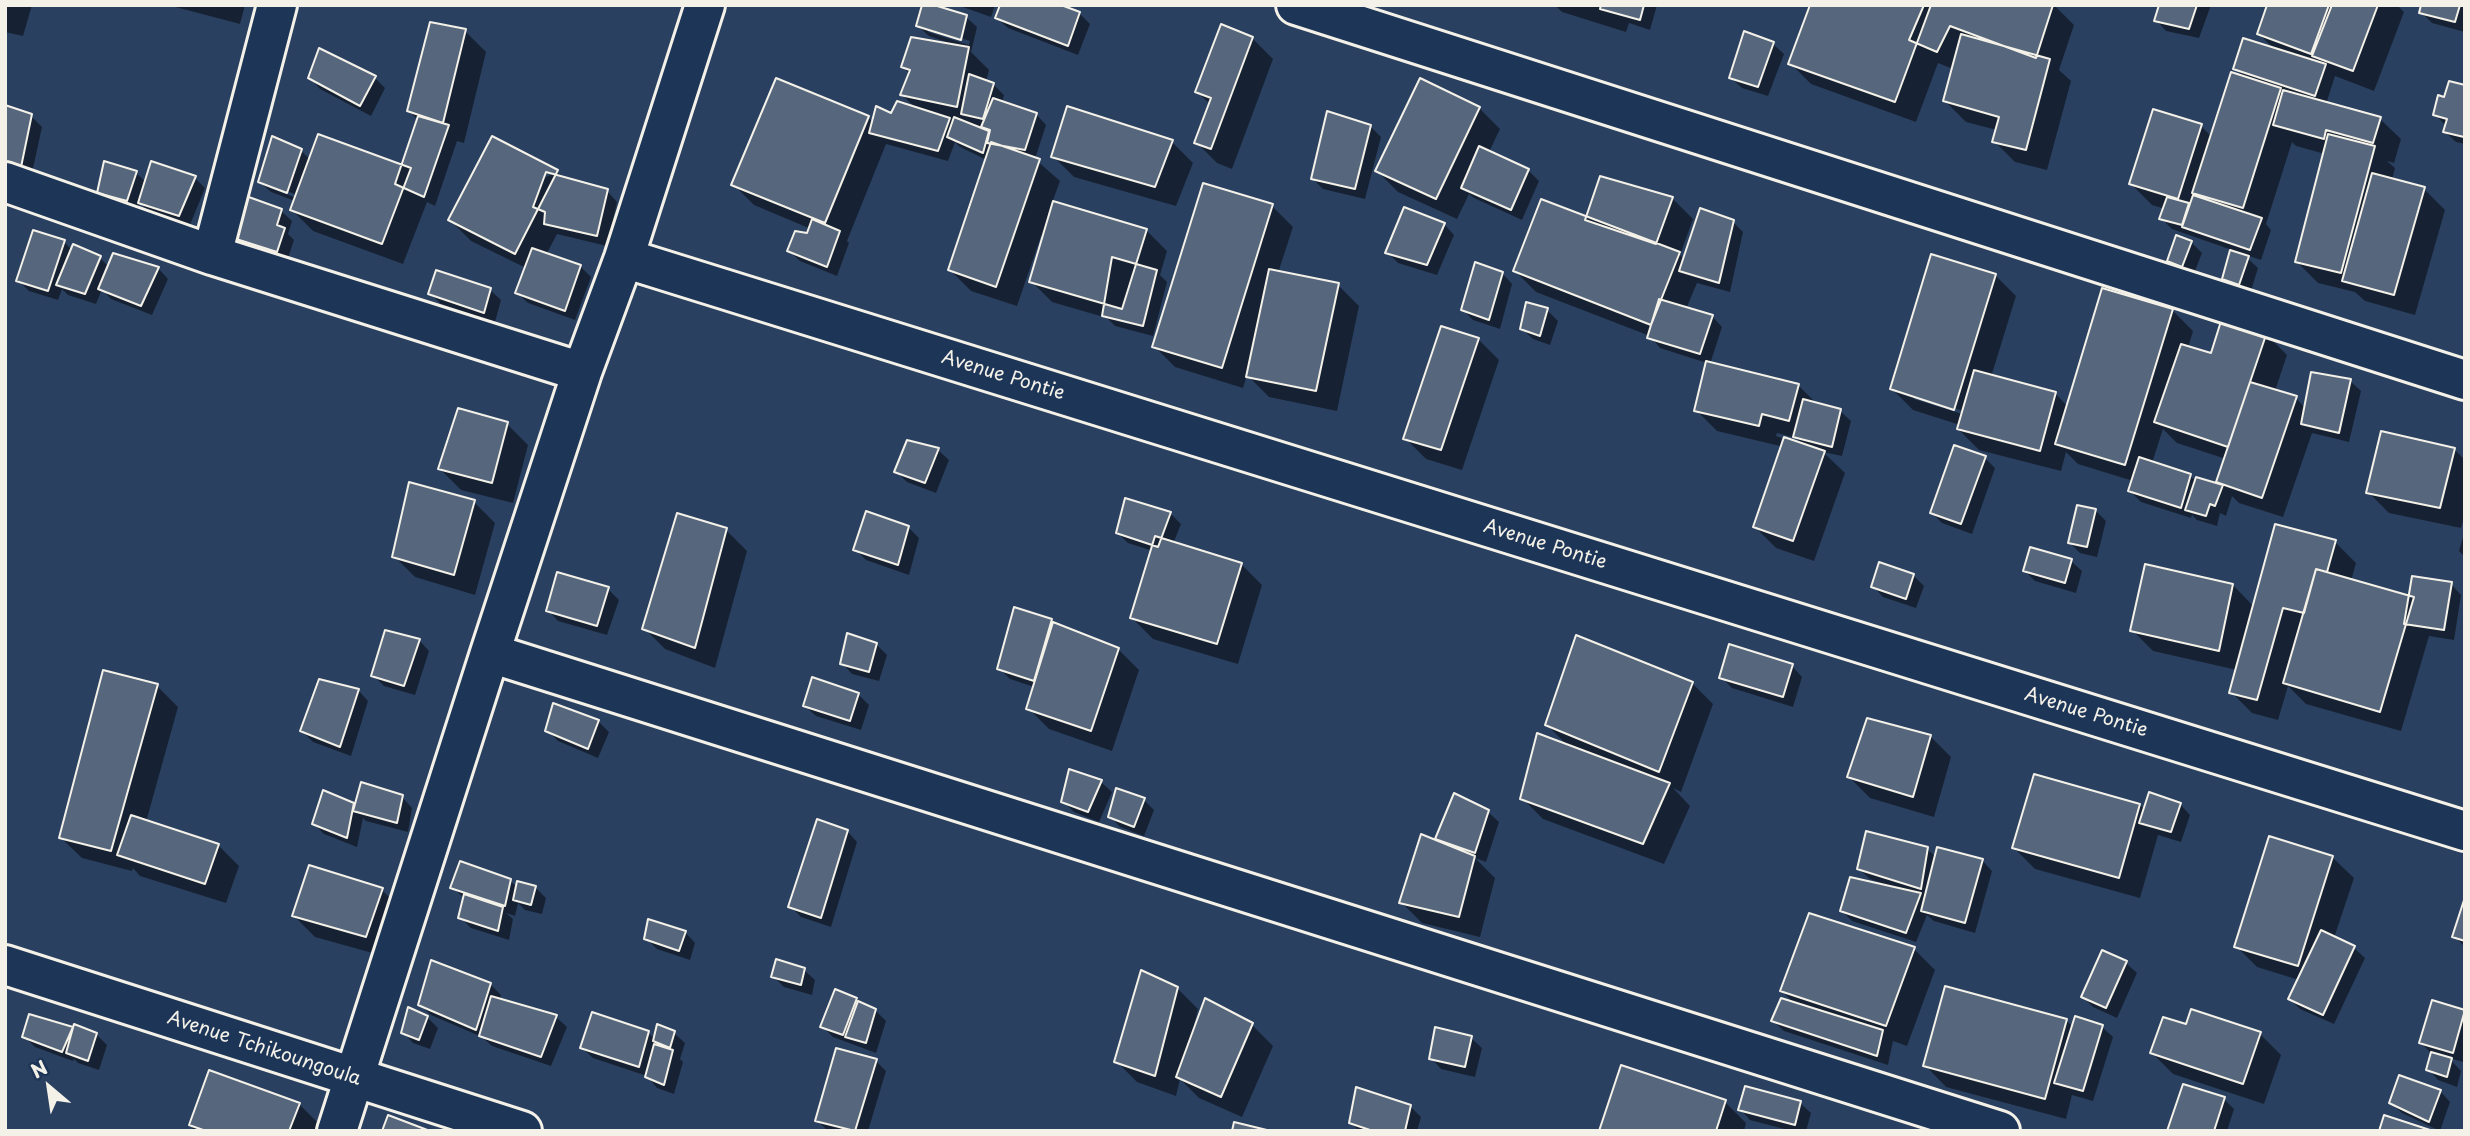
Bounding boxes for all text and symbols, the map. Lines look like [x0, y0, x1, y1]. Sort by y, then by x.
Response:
street label: Avenue Pontie [939, 346, 1067, 406]
street label: Avenue Pontie [1481, 515, 1609, 575]
street label: Avenue Pontie [2022, 683, 2150, 743]
street label: Avenue Tchikoungoula [164, 1007, 364, 1091]
north arrow [14, 1052, 84, 1122]
text: N [25, 1053, 52, 1085]

